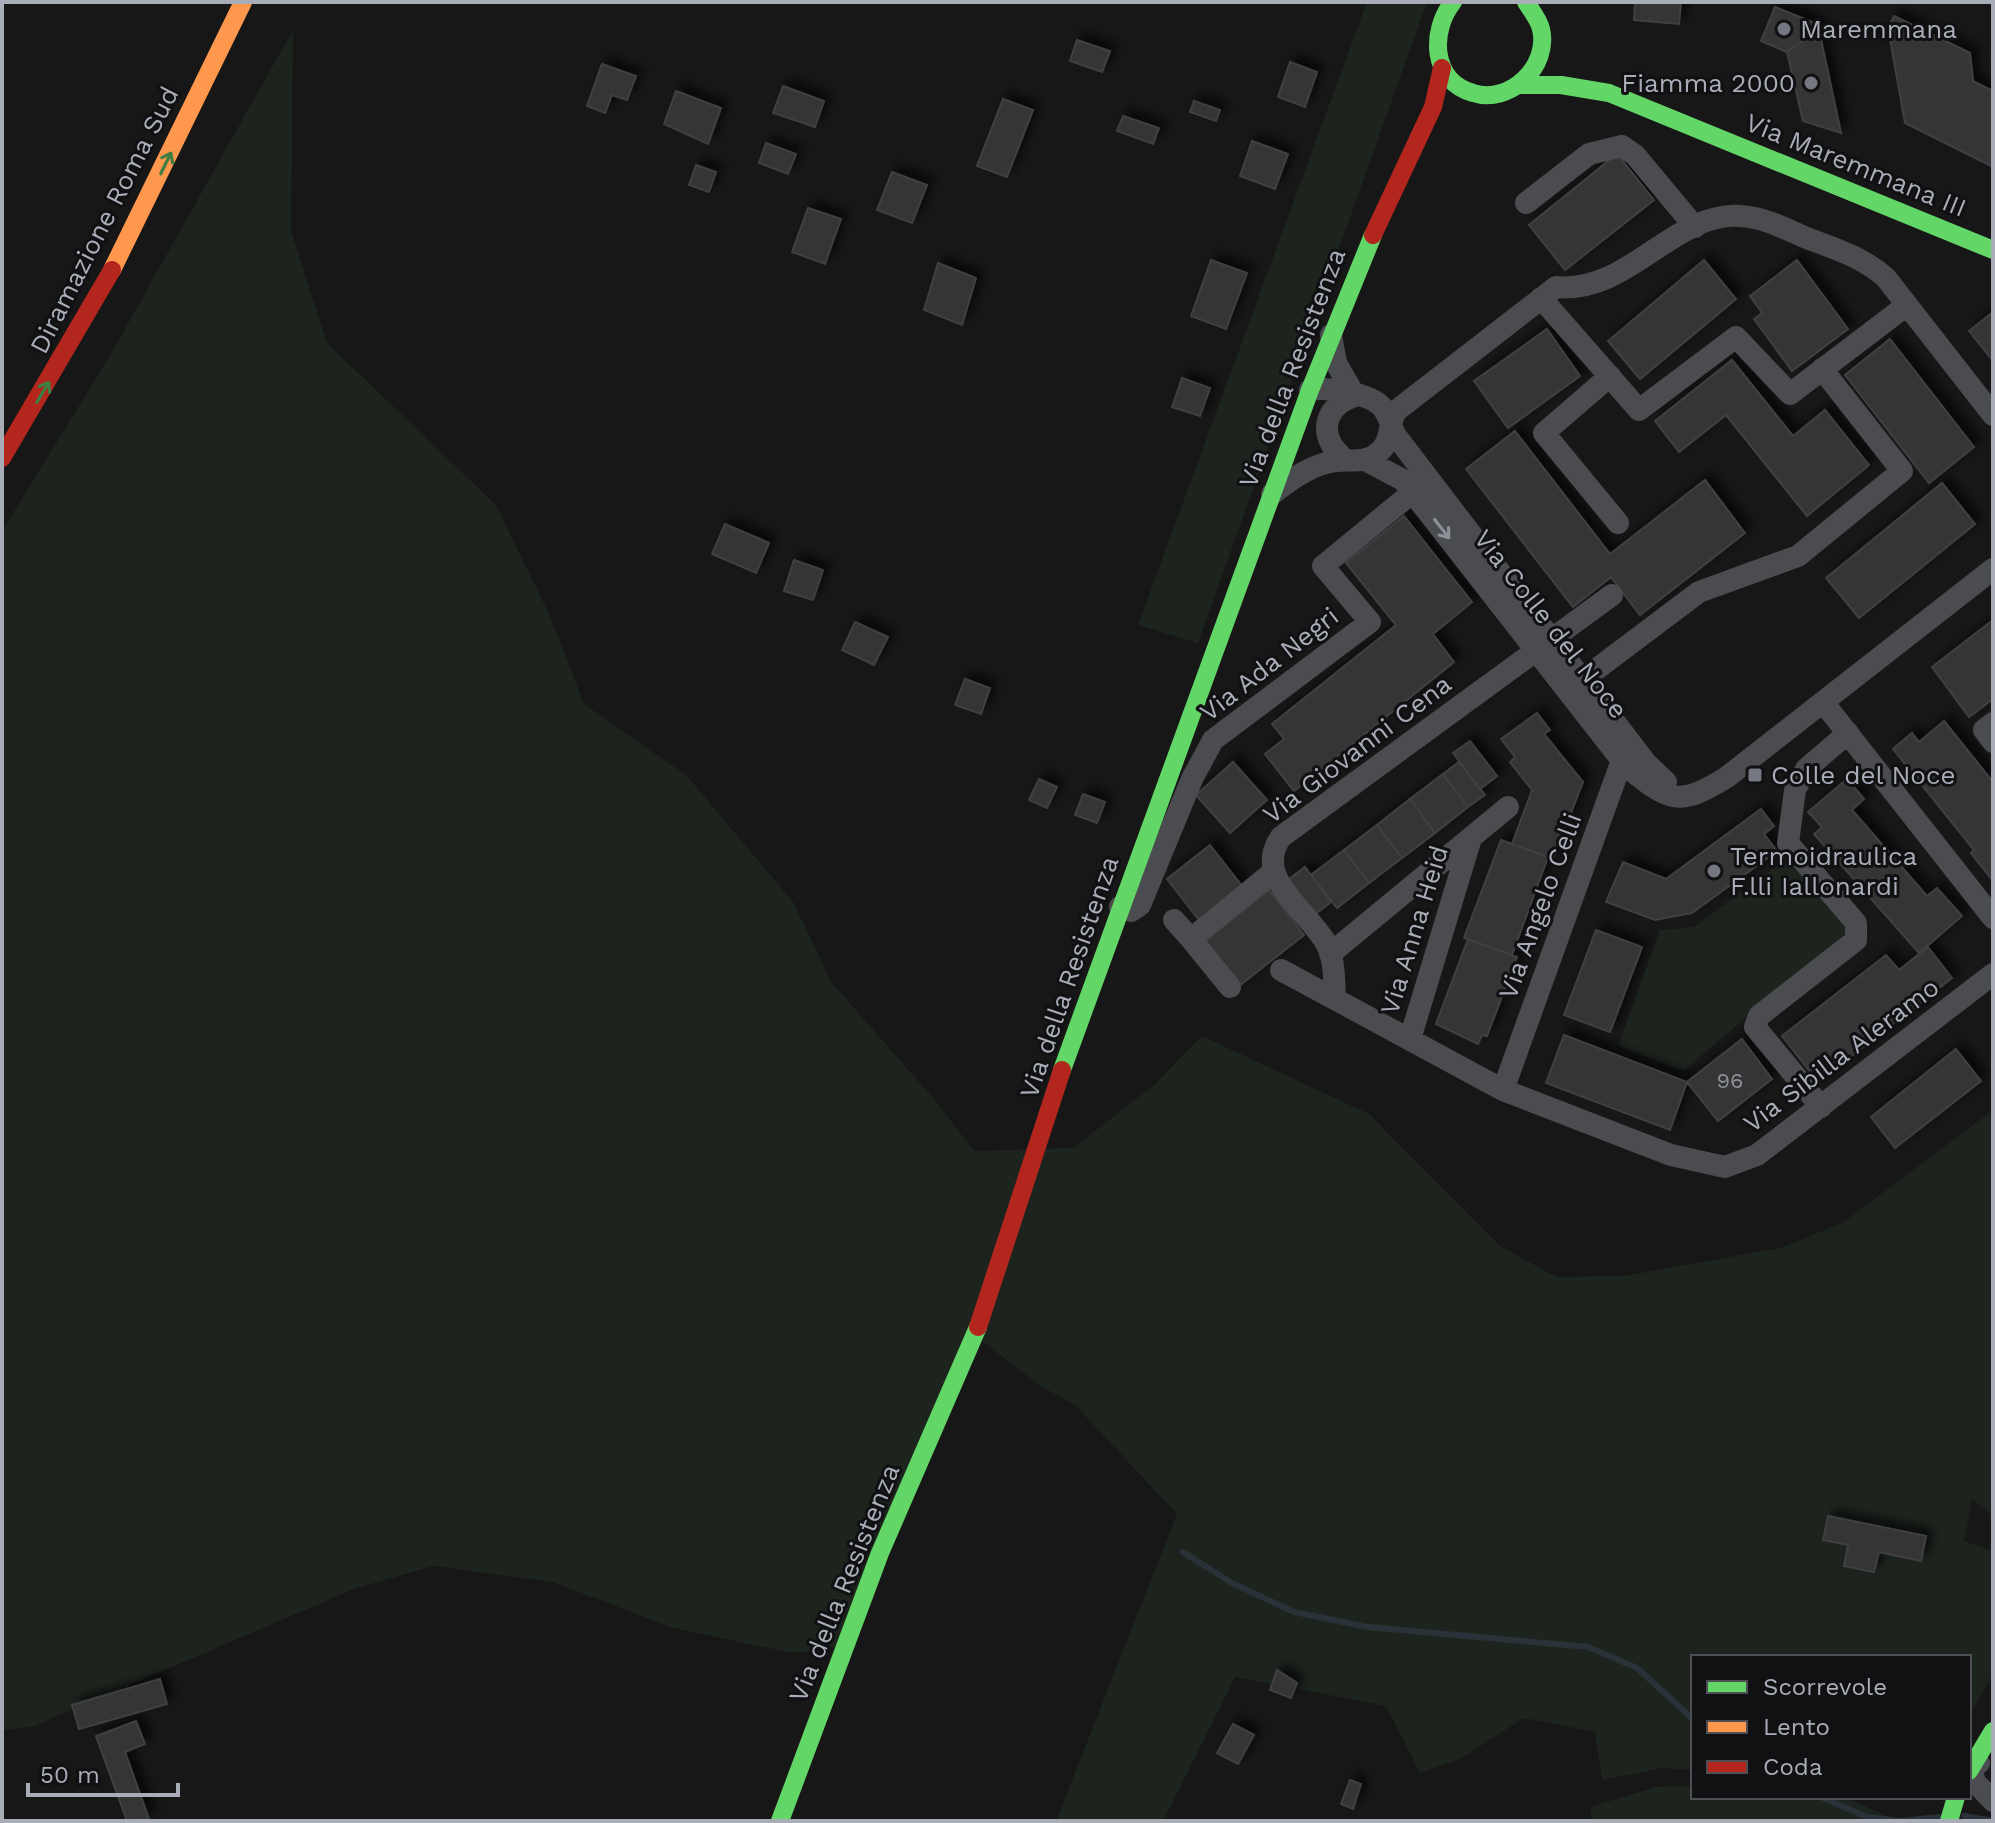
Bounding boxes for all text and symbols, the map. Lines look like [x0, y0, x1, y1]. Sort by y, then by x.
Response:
place label: Maremmana [1800, 14, 1957, 44]
marker: Maremmana [1775, 20, 1793, 38]
place label: Fiamma 2000 [1621, 68, 1795, 98]
marker: Fiamma 2000 [1802, 74, 1820, 92]
street label: Diramazione Roma Sud [24, 82, 184, 358]
street label: Via Maremmana III [1741, 107, 1971, 223]
one-way arrow [159, 151, 174, 175]
street label: Via della Resistenza [1233, 244, 1352, 492]
one-way arrow [35, 381, 51, 404]
one-way arrow [1433, 518, 1450, 539]
street label: Via Colle del Noce [1468, 524, 1634, 724]
street label: Via Ada Negri [1194, 601, 1344, 727]
street label: Via Giovanni Cena [1257, 668, 1457, 829]
place label: Colle del Noce [1771, 760, 1955, 790]
marker: Colle del Noce [1746, 766, 1764, 784]
street label: Via Angelo Celli [1492, 809, 1588, 1003]
place label: Termoidraulica F.lli Iallonardi [1730, 841, 1917, 901]
street label: Via Anna Heid [1374, 842, 1454, 1018]
street label: Via della Resistenza [1014, 852, 1125, 1102]
marker: Termoidraulica F.lli Iallonardi [1705, 862, 1723, 880]
street label: Via Sibilla Aleramo [1737, 972, 1945, 1138]
house number: 96 [1717, 1068, 1743, 1093]
street label: Via della Resistenza [783, 1460, 906, 1706]
legend [1691, 1655, 1971, 1799]
text: Scorrevole [1763, 1673, 1887, 1701]
text: Lento [1763, 1713, 1830, 1741]
scale bar [28, 1747, 178, 1797]
text: Coda [1763, 1753, 1823, 1781]
text: 50 m [40, 1761, 100, 1789]

